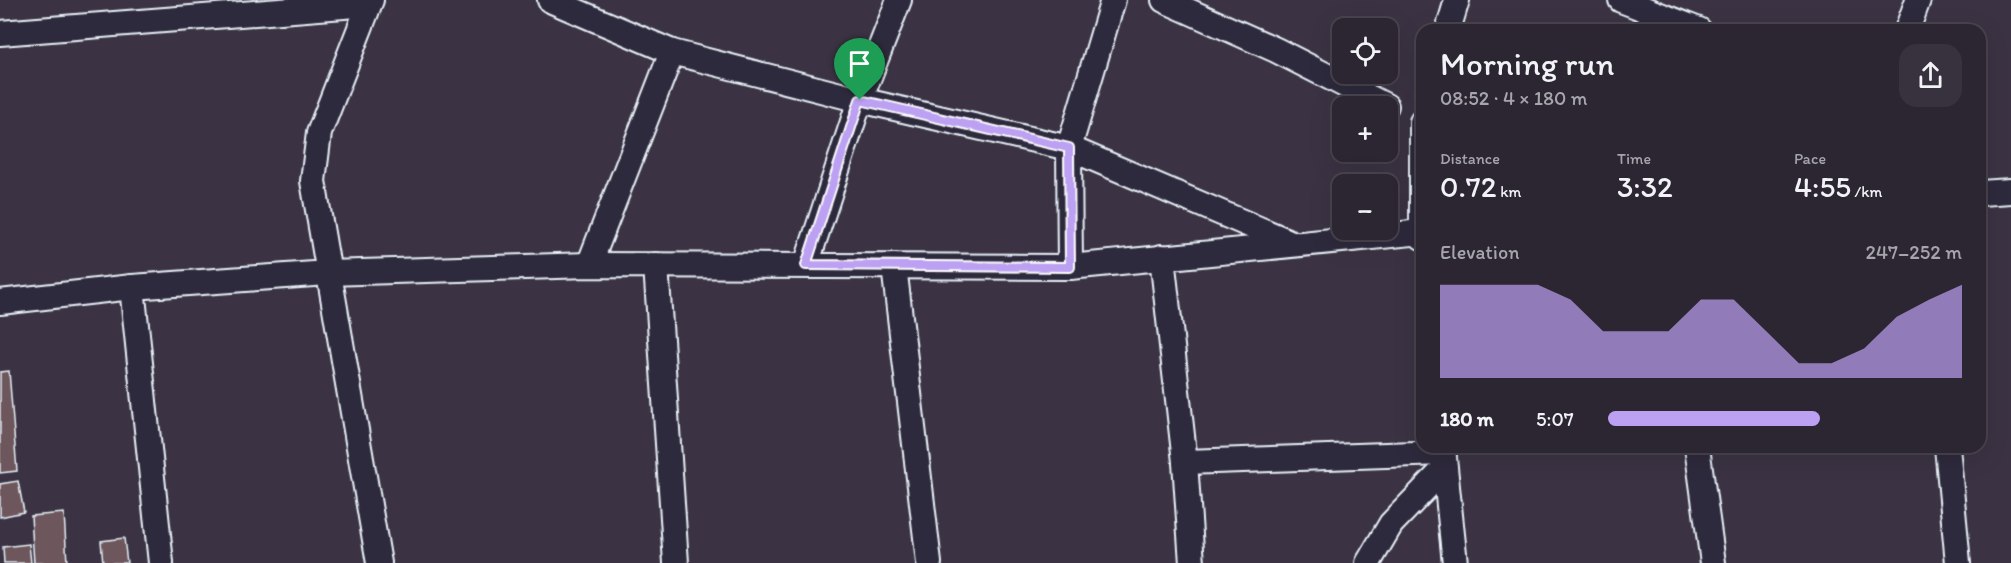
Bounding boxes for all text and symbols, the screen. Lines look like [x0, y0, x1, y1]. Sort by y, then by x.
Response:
map controls [1332, 18, 1398, 240]
button: locate [1332, 18, 1398, 84]
pin [834, 38, 885, 100]
text: Morning run [1440, 44, 1615, 83]
button: share [1899, 44, 1962, 107]
icon: arrive [843, 47, 876, 80]
text: 08:52 · 4 × 180 m [1440, 86, 1588, 110]
button: + [1332, 96, 1398, 162]
text: Distance [1440, 149, 1500, 168]
text: Time [1617, 149, 1651, 168]
text: Pace [1794, 149, 1826, 168]
text: 0.72 [1440, 168, 1497, 205]
text: 3:32 [1617, 168, 1673, 205]
text: 4:55 [1794, 168, 1851, 205]
button: − [1332, 174, 1398, 240]
text: km [1497, 182, 1521, 201]
text: /km [1851, 182, 1882, 201]
text: Elevation [1440, 240, 1519, 264]
text: 247–252 m [1866, 240, 1962, 264]
text: 180 m [1440, 407, 1494, 431]
text: 5:07 [1536, 407, 1574, 431]

